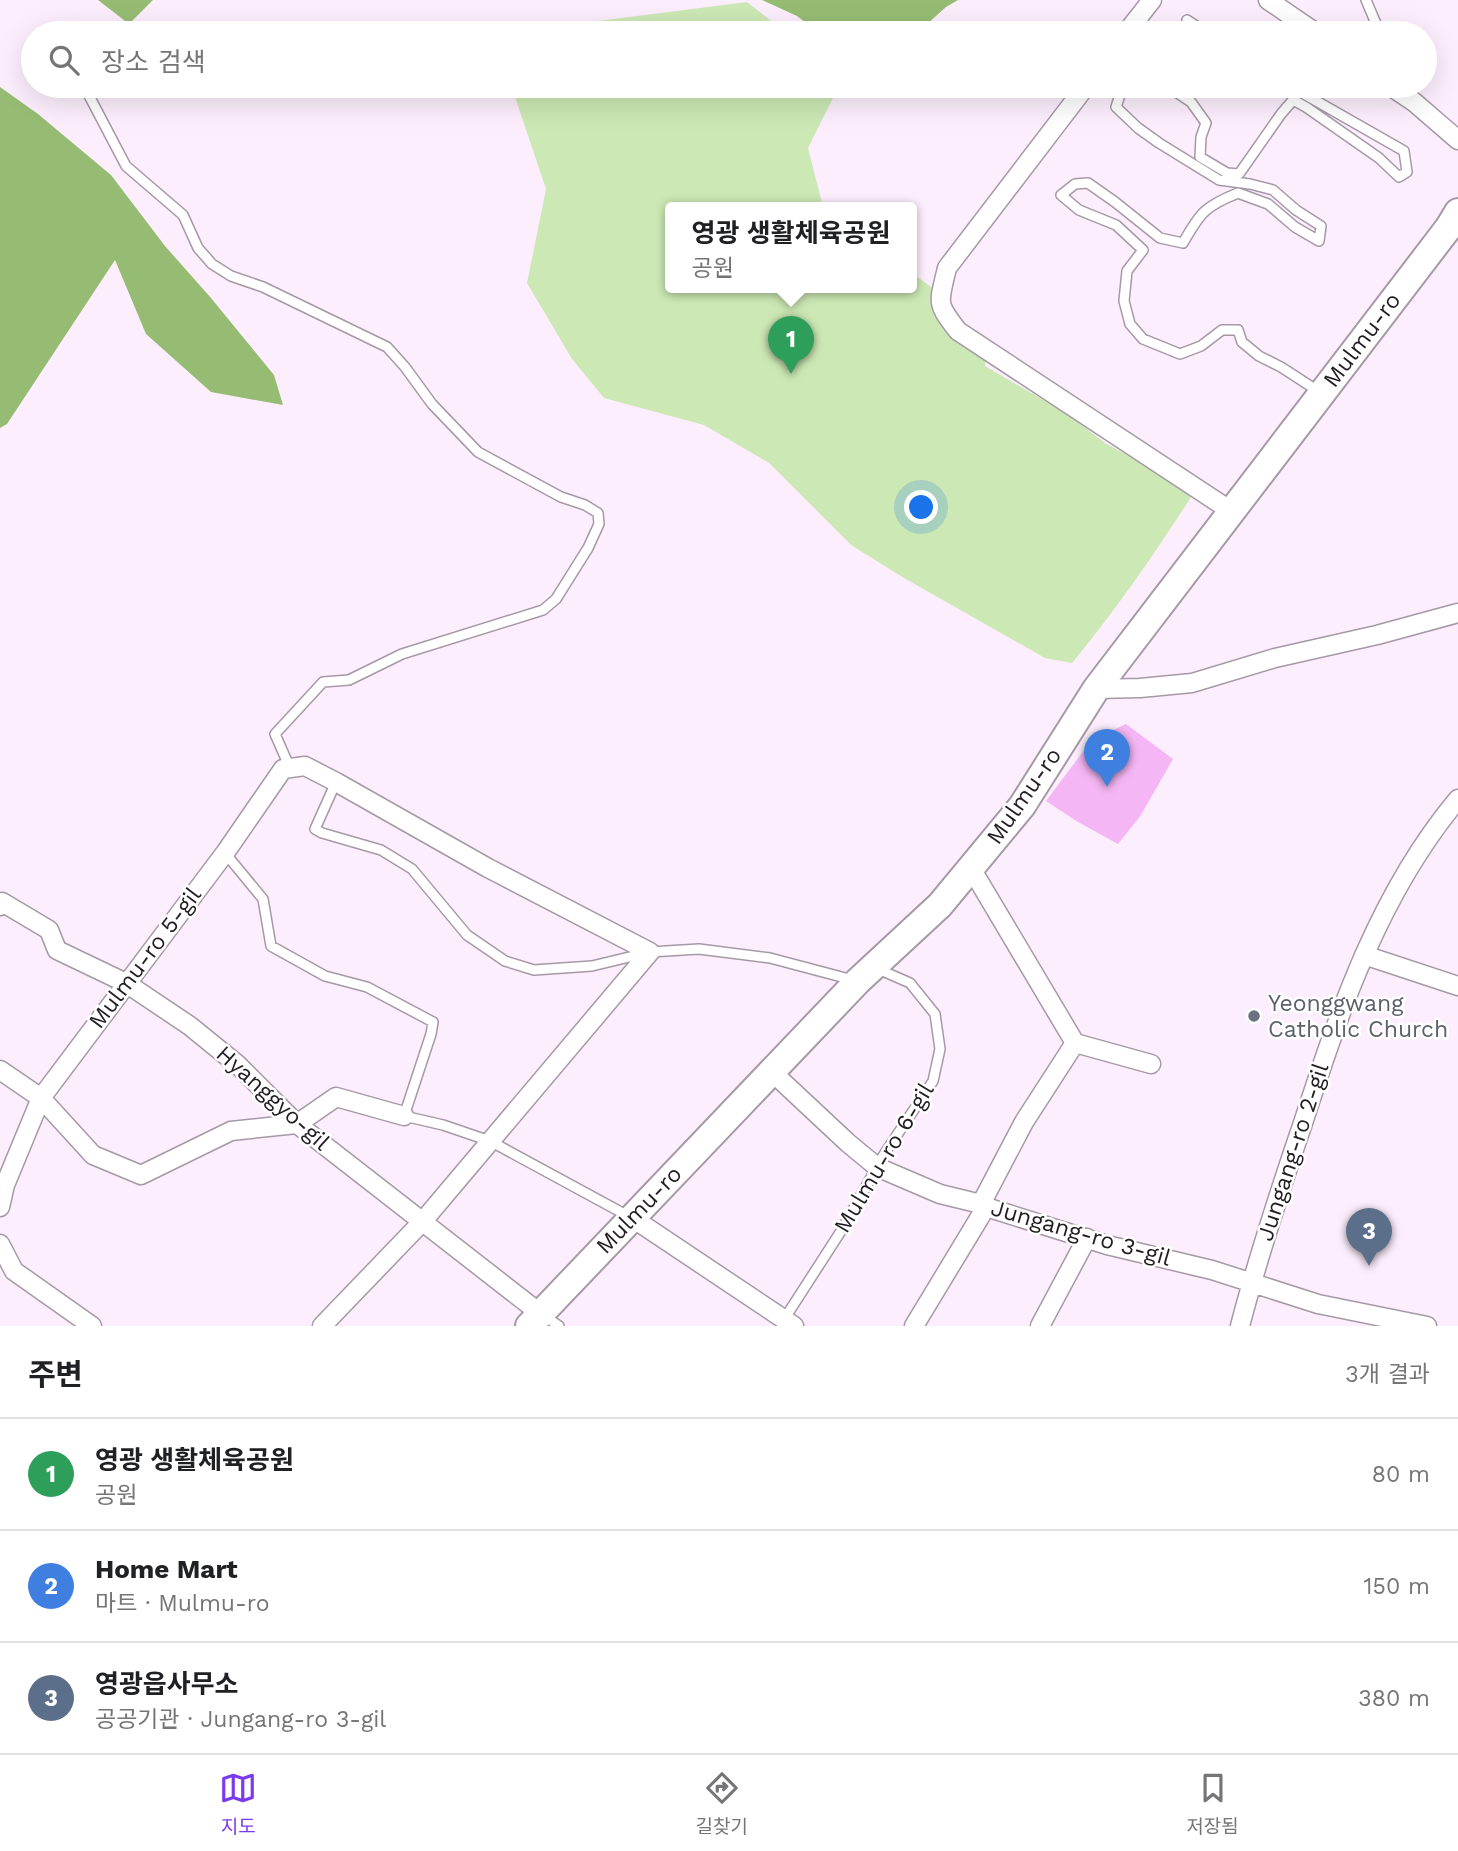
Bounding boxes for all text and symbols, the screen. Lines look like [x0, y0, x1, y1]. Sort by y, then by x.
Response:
search box [21, 21, 1437, 98]
icon: search [45, 41, 83, 79]
text: 장소 검색 [101, 47, 206, 77]
popup [665, 202, 917, 293]
text: 영광 생활체육공원 [692, 218, 890, 248]
text: 공원 [692, 255, 734, 282]
street label: Mulmu-ro [1318, 287, 1406, 393]
pin: 1 [768, 316, 814, 374]
your location [904, 490, 938, 524]
pin: 2 [1084, 729, 1130, 787]
street label: Mulmu-ro [981, 743, 1067, 849]
street label: Mulmu-ro 5-gil [83, 882, 207, 1034]
place label: Yeonggwang Catholic Church [1268, 990, 1448, 1043]
marker: Yeonggwang Catholic Church [1246, 1008, 1262, 1024]
street label: Hyanggyo-gil [211, 1040, 335, 1156]
street label: Jungang-ro 2-gil [1252, 1060, 1334, 1244]
street label: Mulmu-ro 6-gil [829, 1078, 939, 1238]
street label: Mulmu-ro [591, 1161, 687, 1259]
street label: Jungang-ro 3-gil [988, 1194, 1174, 1272]
pin: 3 [1346, 1208, 1392, 1266]
text: 주변 [28, 1357, 83, 1392]
text: 3개 결과 [1345, 1361, 1430, 1388]
text: 영광 생활체육공원 [95, 1445, 294, 1475]
text: 1 [46, 1461, 56, 1488]
text: 80 m [1372, 1461, 1430, 1488]
text: 공원 [95, 1482, 137, 1509]
text: Home Mart [95, 1554, 238, 1584]
text: 2 [44, 1573, 58, 1600]
text: 150 m [1364, 1573, 1430, 1600]
text: 마트 · Mulmu-ro [95, 1590, 270, 1617]
text: 영광읍사무소 [95, 1669, 239, 1699]
text: 3 [44, 1685, 58, 1712]
text: 380 m [1358, 1685, 1430, 1712]
text: 공공기관 · Jungang-ro 3-gil [95, 1706, 386, 1733]
tab: 지도 [219, 1769, 257, 1838]
tab: 길찾기 [696, 1769, 748, 1838]
tab: 저장됨 [1186, 1769, 1239, 1838]

